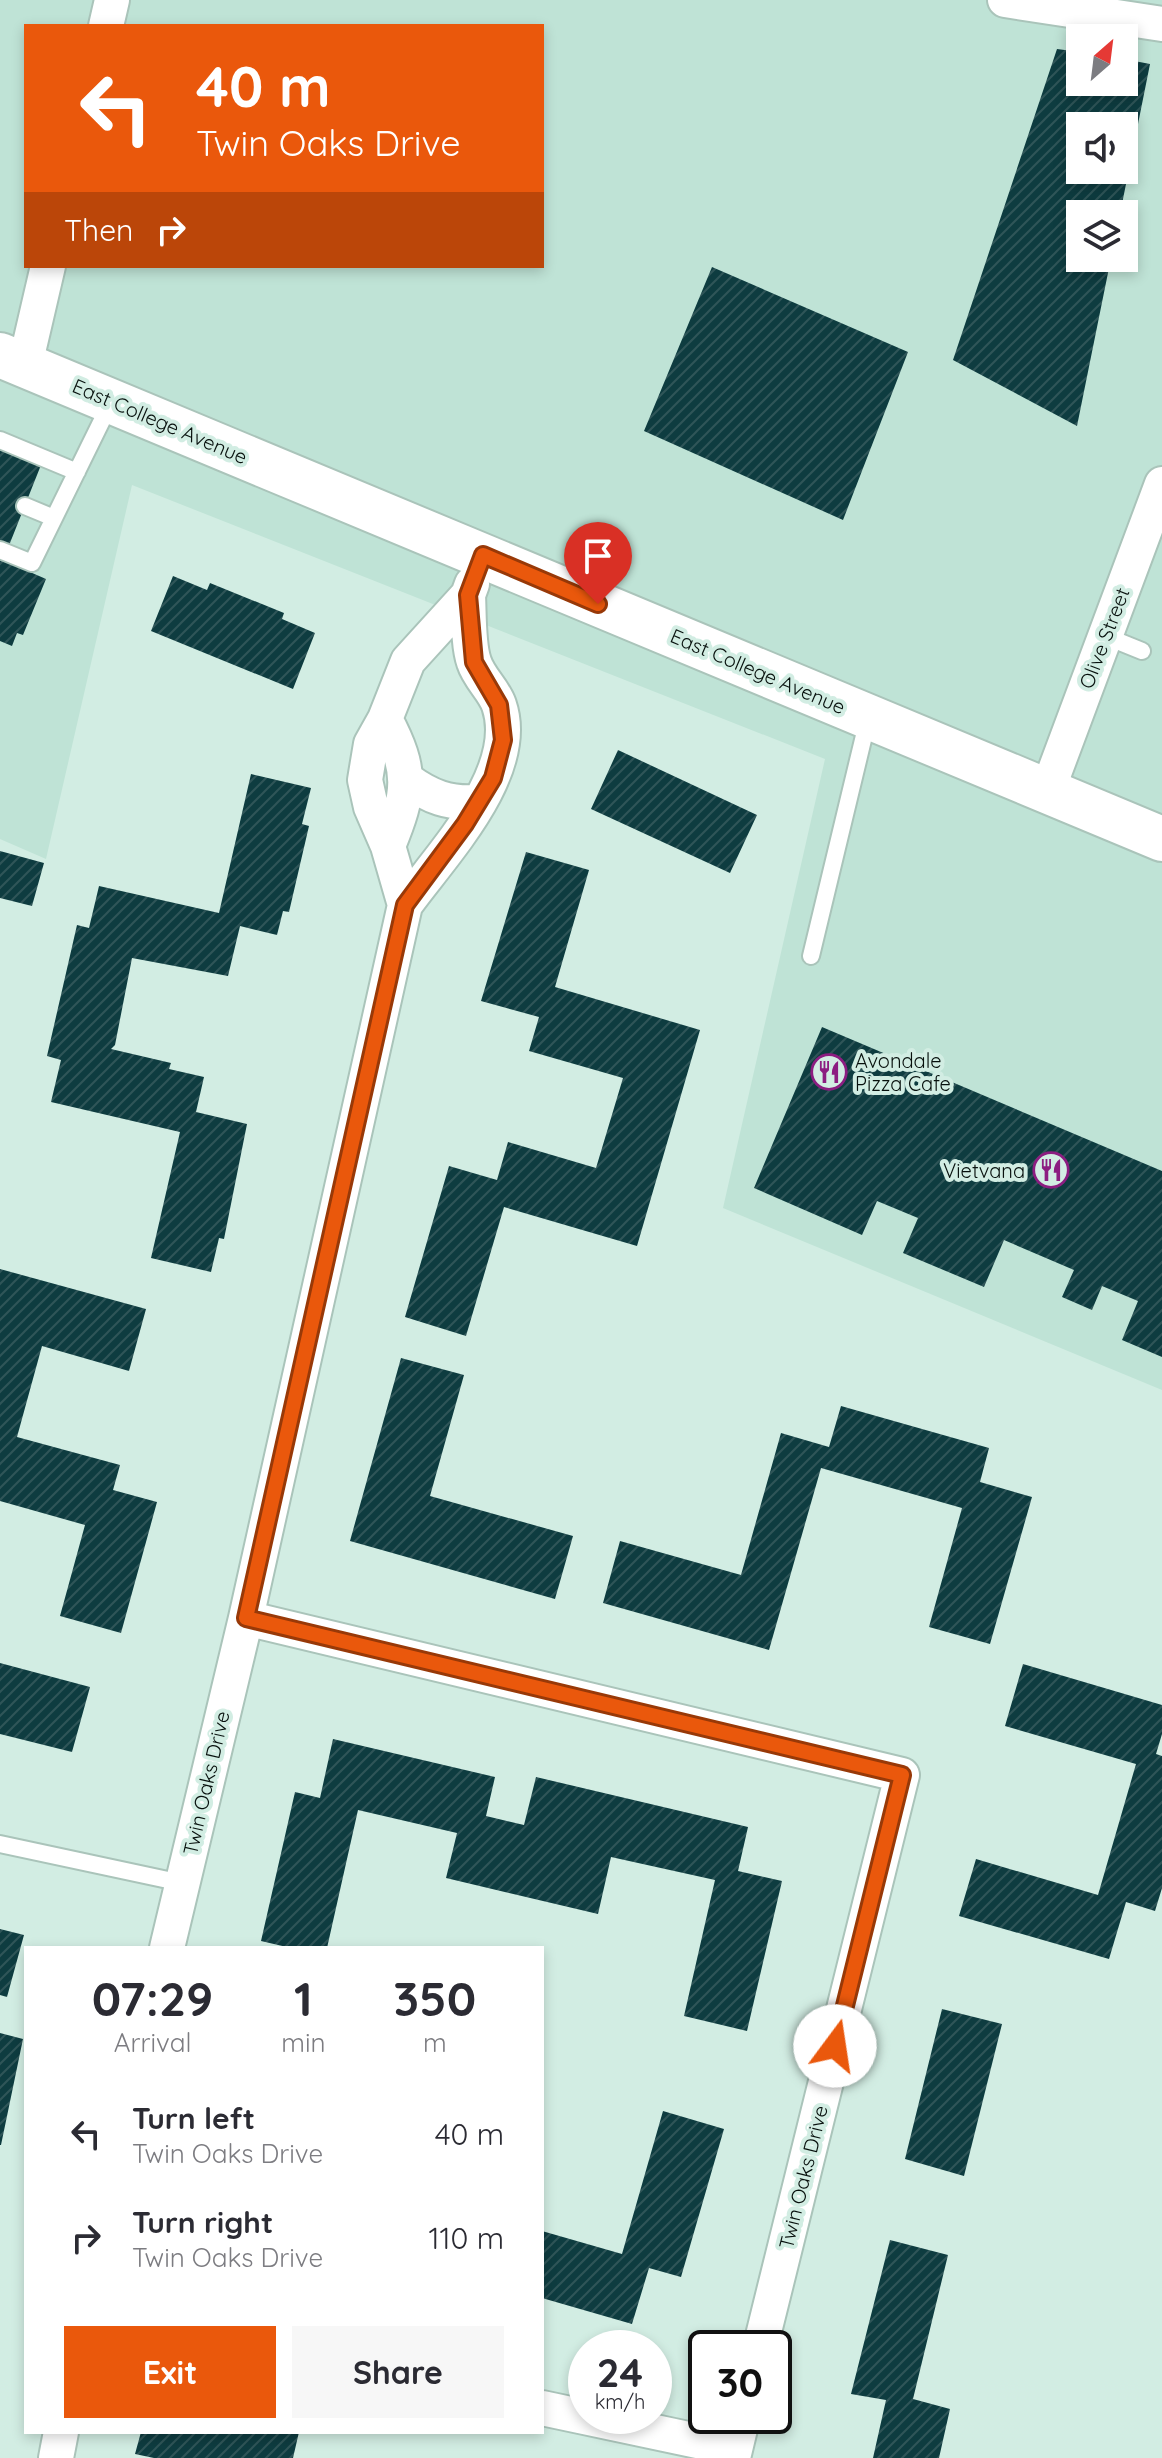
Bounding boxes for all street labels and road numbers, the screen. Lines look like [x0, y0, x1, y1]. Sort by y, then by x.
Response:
street label: East College Avenue [69, 373, 251, 469]
street label: Olive Street [1073, 584, 1135, 692]
street label: East College Avenue [667, 623, 849, 719]
street label: Twin Oaks Drive [177, 1709, 235, 1857]
street label: Twin Oaks Drive [773, 2103, 833, 2251]

